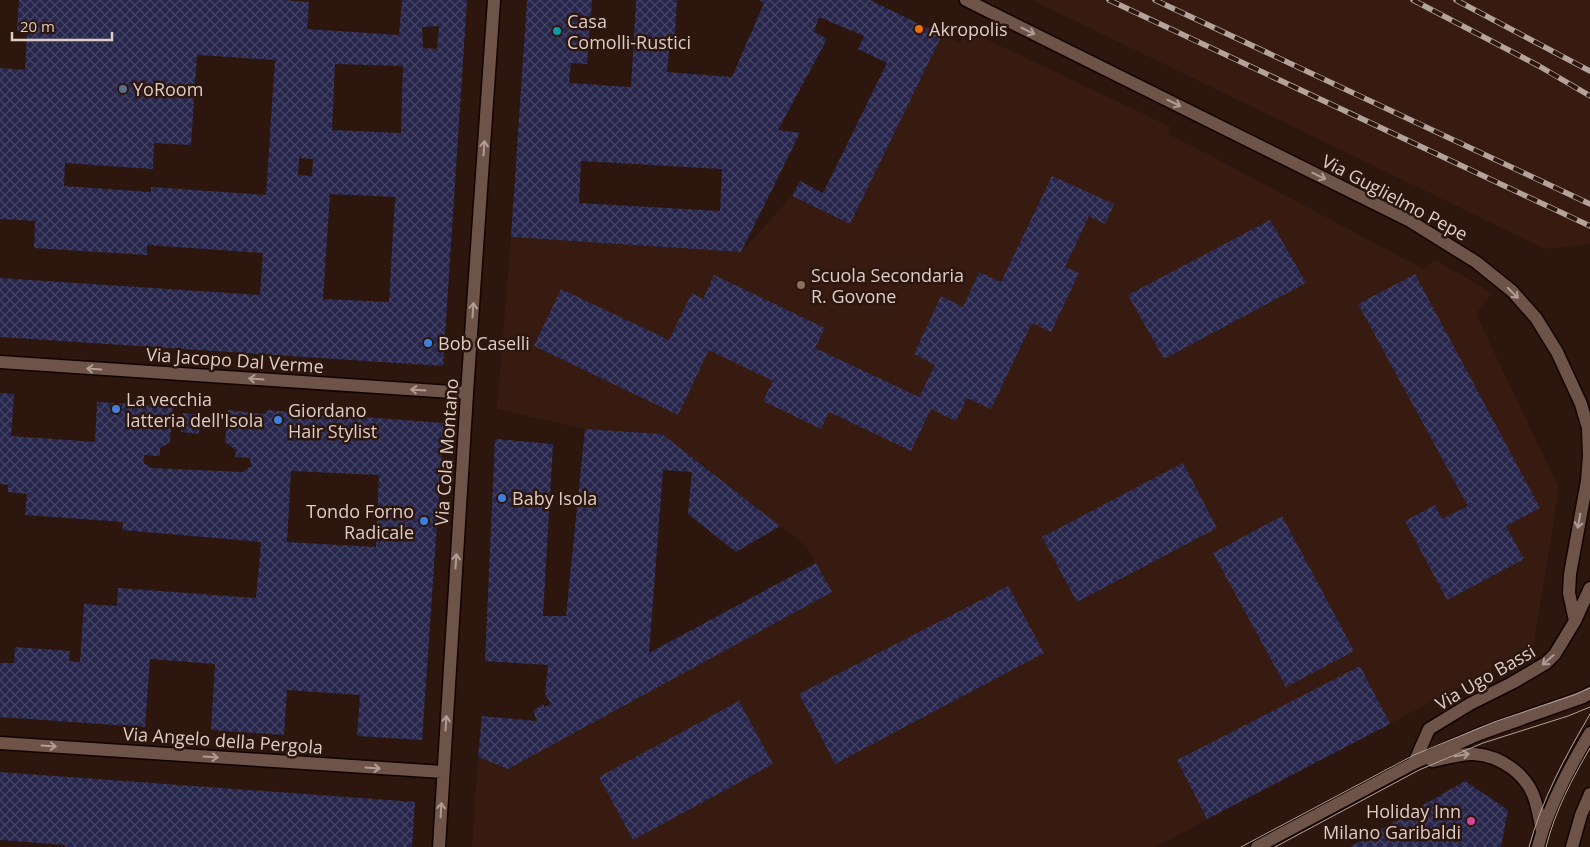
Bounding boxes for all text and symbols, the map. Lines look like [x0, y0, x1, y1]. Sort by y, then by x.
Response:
place label: Casa Comolli-Rustici [567, 9, 691, 54]
scale bar [12, 10, 112, 42]
text: 20 m [20, 16, 55, 36]
place label: Akropolis [929, 17, 1008, 41]
marker: Akropolis [913, 23, 925, 35]
marker: Casa Comolli-Rustici [551, 25, 563, 37]
one-way arrow [1020, 27, 1035, 36]
place label: YoRoom [133, 77, 203, 101]
marker: YoRoom [117, 83, 129, 95]
one-way arrow [1166, 98, 1181, 108]
one-way arrow [480, 140, 489, 156]
street label: Via Guglielmo Pepe [1318, 148, 1472, 246]
one-way arrow [1311, 172, 1326, 181]
place label: Scuola Secondaria R. Govone [811, 263, 964, 308]
marker: Scuola Secondaria R. Govone [795, 279, 807, 291]
one-way arrow [1507, 287, 1519, 300]
one-way arrow [468, 302, 478, 318]
place label: Bob Caselli [438, 331, 530, 355]
marker: Bob Caselli [422, 337, 434, 349]
street label: Via Jacopo Dal Verme [145, 342, 325, 378]
one-way arrow [86, 364, 102, 373]
one-way arrow [249, 375, 265, 384]
street label: Via Cola Montano [429, 377, 463, 527]
one-way arrow [411, 386, 427, 395]
place label: La vecchia latteria dell'Isola [126, 387, 263, 432]
place label: Giordano Hair Stylist [288, 398, 377, 443]
marker: La vecchia latteria dell'Isola [110, 403, 122, 415]
marker: Giordano Hair Stylist [272, 414, 284, 426]
place label: Baby Isola [512, 486, 597, 510]
marker: Baby Isola [496, 492, 508, 504]
place label: Tondo Forno Radicale [306, 499, 414, 544]
one-way arrow [1574, 513, 1584, 529]
marker: Tondo Forno Radicale [418, 515, 430, 527]
one-way arrow [452, 554, 461, 570]
street label: Via Ugo Bassi [1431, 639, 1539, 715]
one-way arrow [1541, 655, 1554, 666]
one-way arrow [441, 716, 451, 732]
street label: Via Angelo della Pergola [122, 721, 324, 759]
one-way arrow [40, 741, 56, 751]
one-way arrow [1454, 750, 1470, 760]
one-way arrow [203, 752, 219, 761]
one-way arrow [365, 763, 381, 772]
place label: Holiday Inn Milano Garibaldi [1323, 799, 1461, 844]
one-way arrow [436, 802, 445, 818]
marker: Holiday Inn Milano Garibaldi [1465, 815, 1477, 827]

